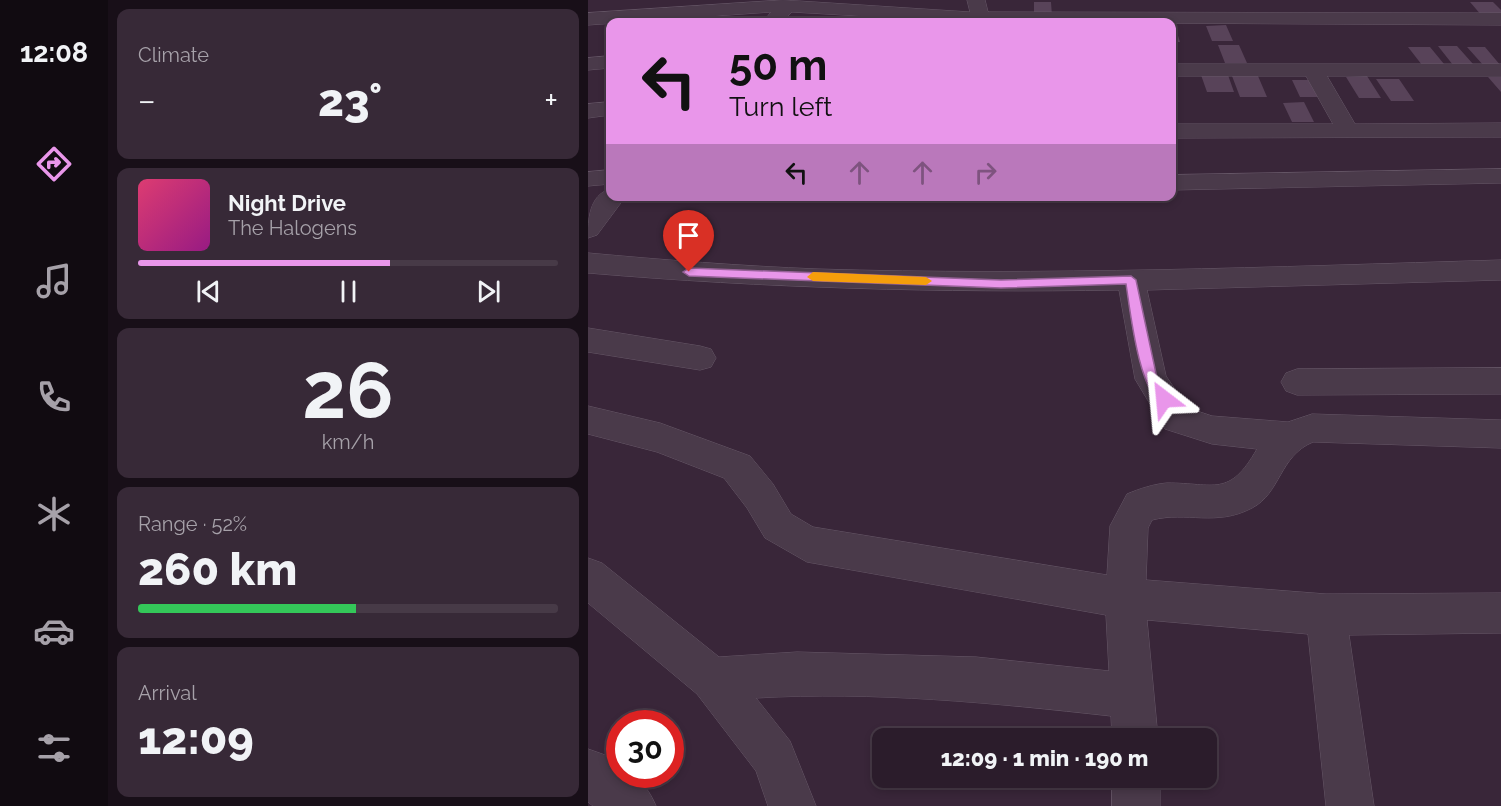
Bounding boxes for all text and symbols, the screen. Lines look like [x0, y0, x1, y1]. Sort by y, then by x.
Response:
text: 12:08 [20, 37, 88, 68]
text: 50 m [729, 41, 827, 90]
icon: left [630, 42, 708, 120]
text: Climate [138, 43, 209, 67]
text: 23° [318, 74, 382, 127]
text: − [138, 81, 156, 120]
text: + [544, 81, 558, 120]
text: Turn left [729, 91, 832, 122]
icon: directions [33, 143, 75, 185]
icon: left [780, 156, 813, 189]
icon: ahead [843, 156, 876, 189]
icon: ahead [906, 156, 939, 189]
icon: right [969, 156, 1002, 189]
text: Night Drive [228, 190, 346, 216]
pin [663, 210, 714, 272]
text: The Halogens [228, 216, 357, 240]
icon: arrive [672, 219, 705, 252]
icon: music [33, 260, 75, 302]
icon: previous [192, 275, 225, 308]
icon: pause [332, 275, 365, 308]
icon: next [472, 275, 505, 308]
text: 26 [302, 345, 394, 436]
position arrow [1132, 367, 1196, 431]
icon: phone [33, 376, 75, 418]
text: km/h [322, 430, 374, 454]
icon: climate [33, 493, 75, 535]
text: Range · 52% [138, 512, 247, 536]
text: 260 km [138, 543, 297, 596]
icon: car [33, 610, 75, 652]
text: Arrival [138, 681, 197, 705]
speed limit sign: 30 [606, 710, 684, 788]
text: 12:09 [138, 712, 254, 765]
icon: filters [33, 727, 75, 769]
text: 12:09 · 1 min · 190 m [941, 745, 1148, 771]

